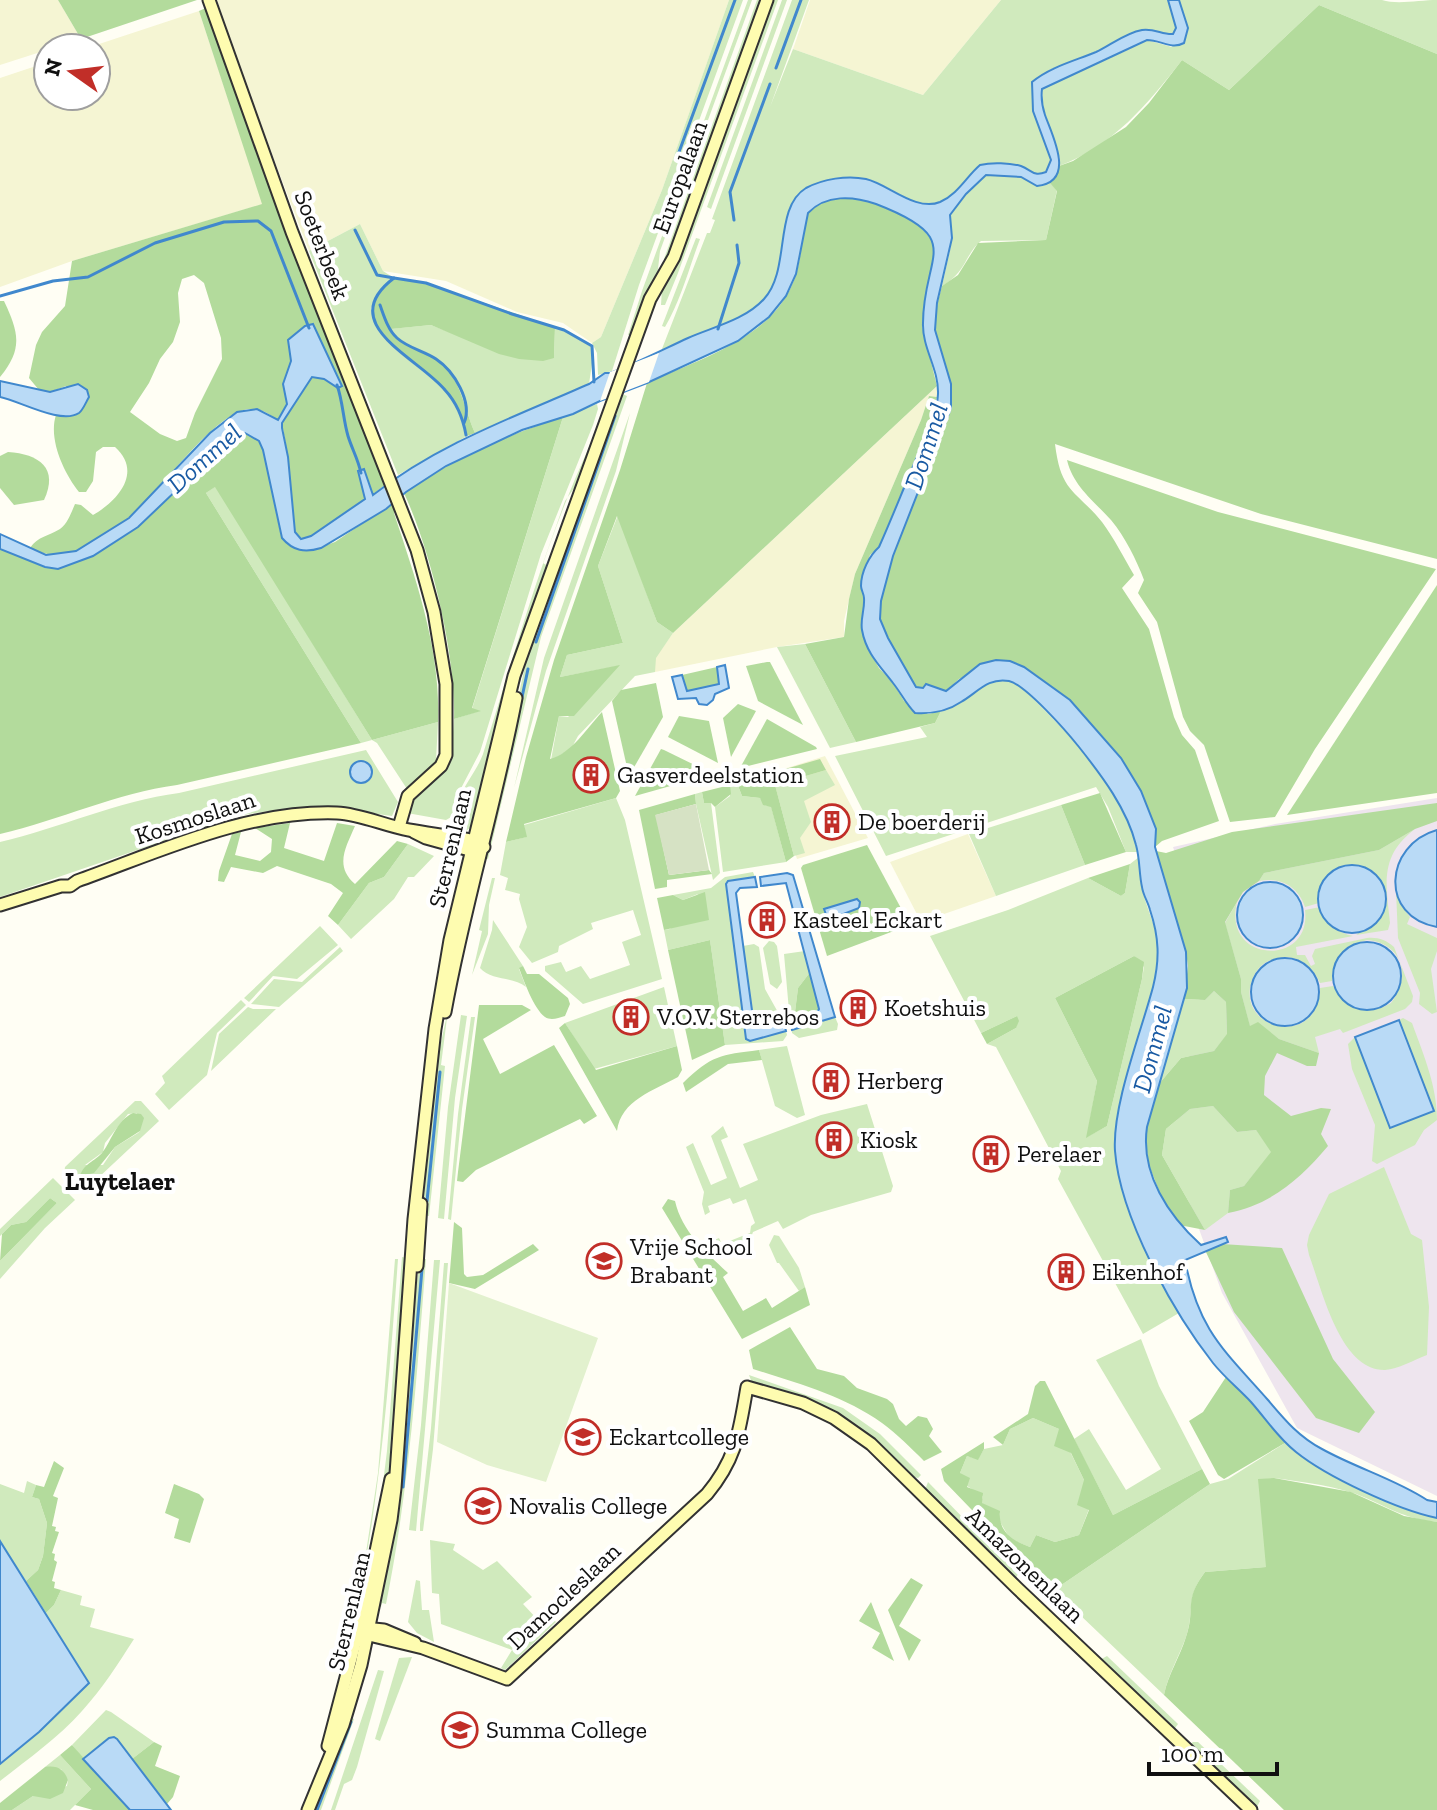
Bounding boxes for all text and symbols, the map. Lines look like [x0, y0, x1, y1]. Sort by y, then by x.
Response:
north arrow [32, 32, 112, 112]
text: N [38, 56, 68, 79]
street label: Europalaan [646, 116, 713, 237]
street label: Soeterbeek [288, 186, 357, 304]
water label: Dommel [897, 399, 955, 493]
water label: Dommel [160, 416, 248, 500]
building icon: Gasverdeelstation [572, 756, 610, 794]
place label: Gasverdeelstation [617, 760, 804, 789]
street label: Kosmoslaan [131, 784, 259, 851]
street label: Sterrenlaan [422, 785, 477, 910]
building icon: De boerderij [813, 803, 851, 841]
place label: De boerderij [858, 807, 985, 836]
building icon: Kasteel Eckart [748, 901, 786, 939]
place label: Kasteel Eckart [793, 905, 942, 934]
building icon: Koetshuis [839, 989, 877, 1027]
place label: Koetshuis [884, 993, 986, 1022]
building icon: V.O.V. Sterrebos [612, 998, 650, 1036]
place label: V.O.V. Sterrebos [656, 1002, 819, 1031]
water label: Dommel [1125, 1002, 1179, 1096]
building icon: Herberg [812, 1062, 850, 1100]
place label: Herberg [857, 1066, 943, 1095]
building icon: Kiosk [815, 1121, 853, 1159]
place label: Kiosk [860, 1125, 918, 1154]
building icon: Perelaer [972, 1135, 1010, 1173]
place label: Perelaer [1017, 1139, 1102, 1168]
district label: Luytelaer [65, 1165, 175, 1197]
place label: Vrije School Brabant [629, 1232, 752, 1289]
school or university icon: Vrije School Brabant [585, 1242, 623, 1280]
building icon: Eikenhof [1047, 1253, 1085, 1291]
place label: Eikenhof [1092, 1257, 1186, 1286]
school or university icon: Eckartcollege [564, 1418, 602, 1456]
place label: Eckartcollege [609, 1422, 749, 1451]
school or university icon: Novalis College [464, 1487, 502, 1525]
place label: Novalis College [509, 1491, 667, 1520]
street label: Amazonenlaan [960, 1501, 1091, 1629]
street label: Damocleslaan [501, 1536, 626, 1655]
street label: Sterrenlaan [321, 1548, 376, 1673]
school or university icon: Summa College [441, 1711, 479, 1749]
place label: Summa College [486, 1715, 647, 1744]
scale bar [1149, 1726, 1277, 1776]
text: 100 m [1161, 1739, 1224, 1768]

